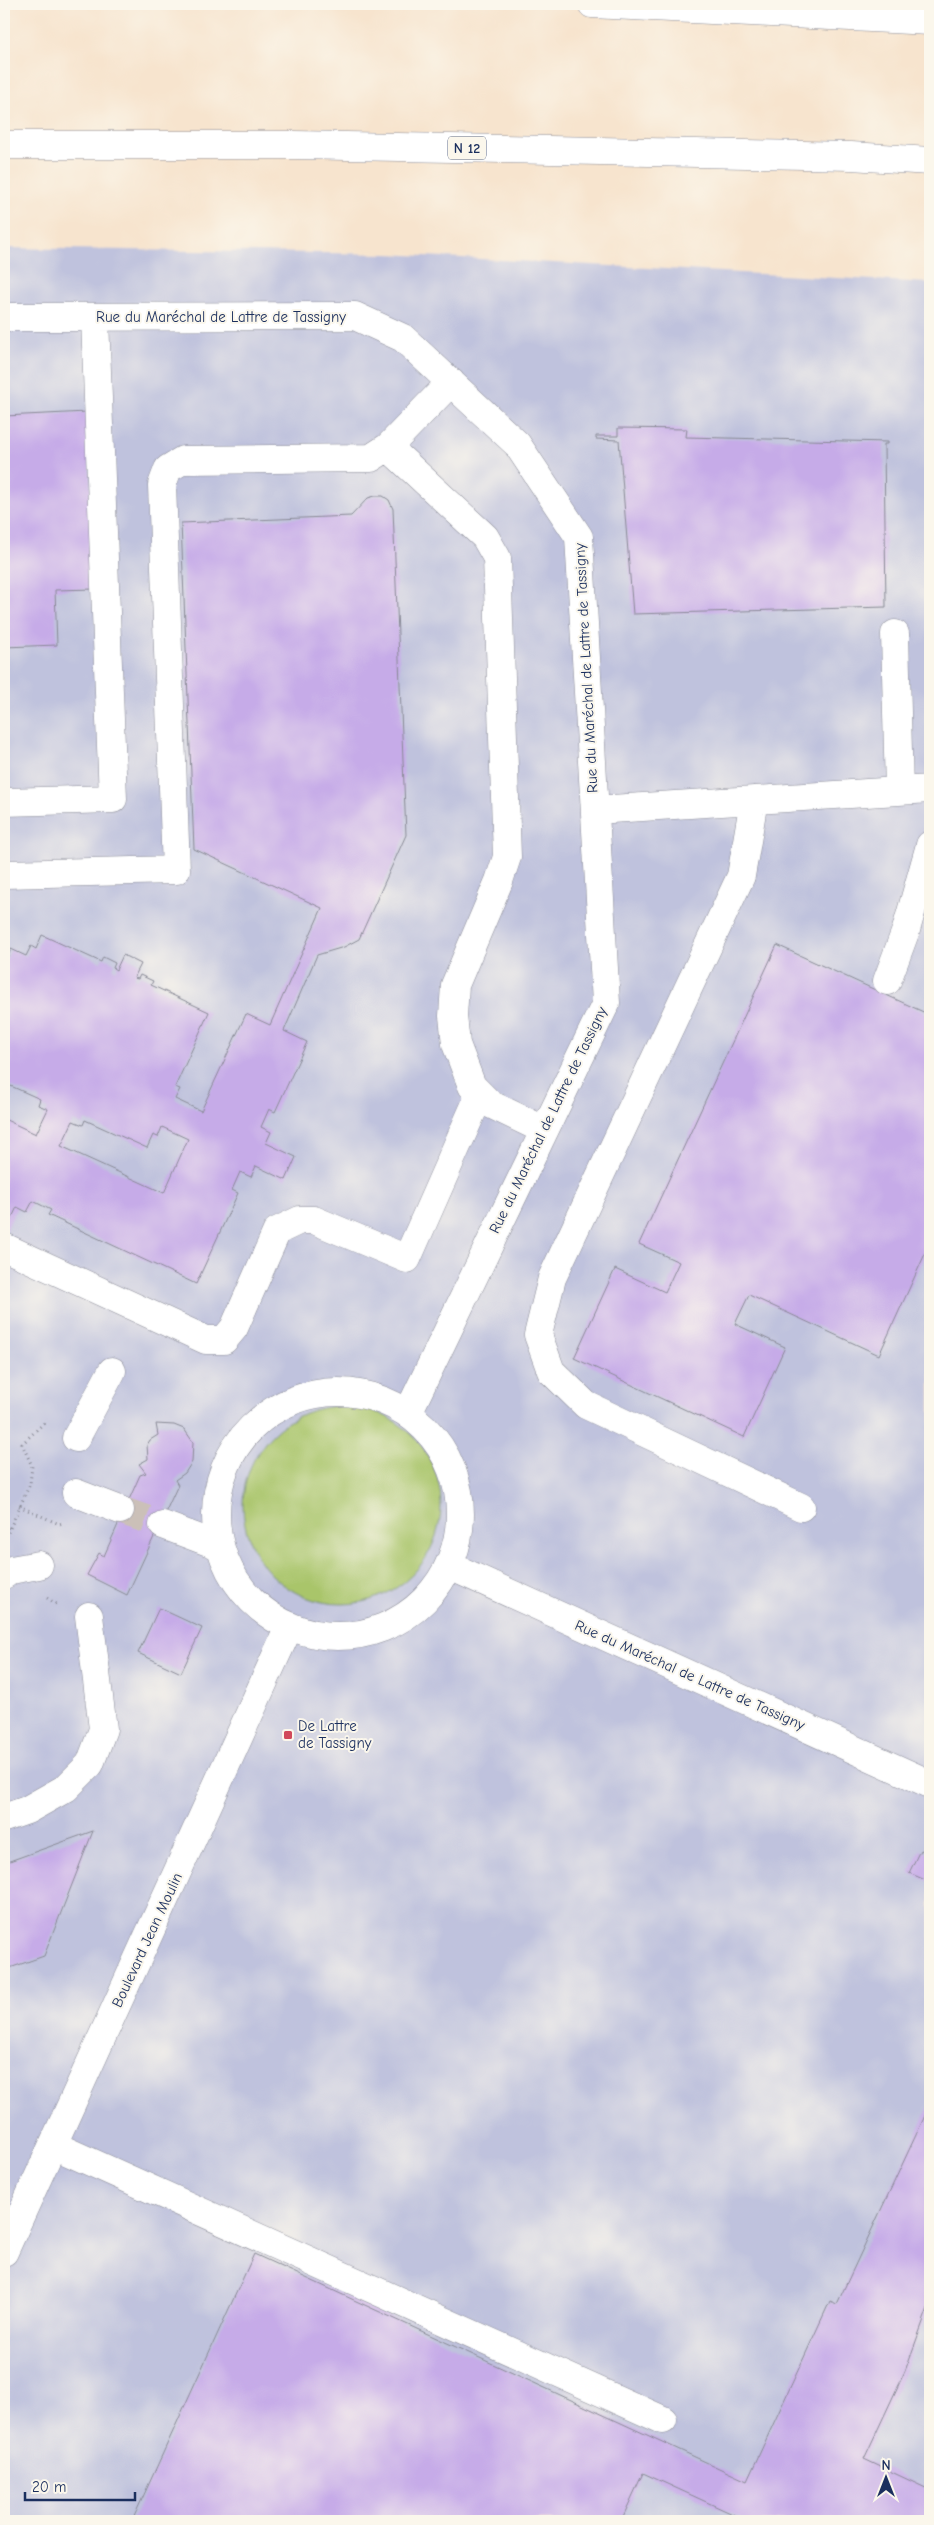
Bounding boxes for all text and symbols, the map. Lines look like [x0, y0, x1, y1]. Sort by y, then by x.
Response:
road number: N 12 [448, 136, 486, 160]
street label: Rue du Maréchal de Lattre de Tassigny [96, 308, 346, 326]
street label: Rue du Maréchal de Lattre de Tassigny [570, 542, 602, 793]
street label: Rue du Maréchal de Lattre de Tassigny [485, 1003, 611, 1236]
street label: Rue du Maréchal de Lattre de Tassigny [572, 1616, 808, 1734]
place label: De Lattre de Tassigny [298, 1717, 372, 1752]
marker: De Lattre de Tassigny [282, 1729, 294, 1741]
street label: Boulevard Jean Moulin [108, 1870, 186, 2010]
north arrow [862, 2452, 912, 2502]
text: N [881, 2457, 891, 2474]
scale bar [25, 2470, 135, 2502]
text: 20 m [32, 2478, 66, 2496]

